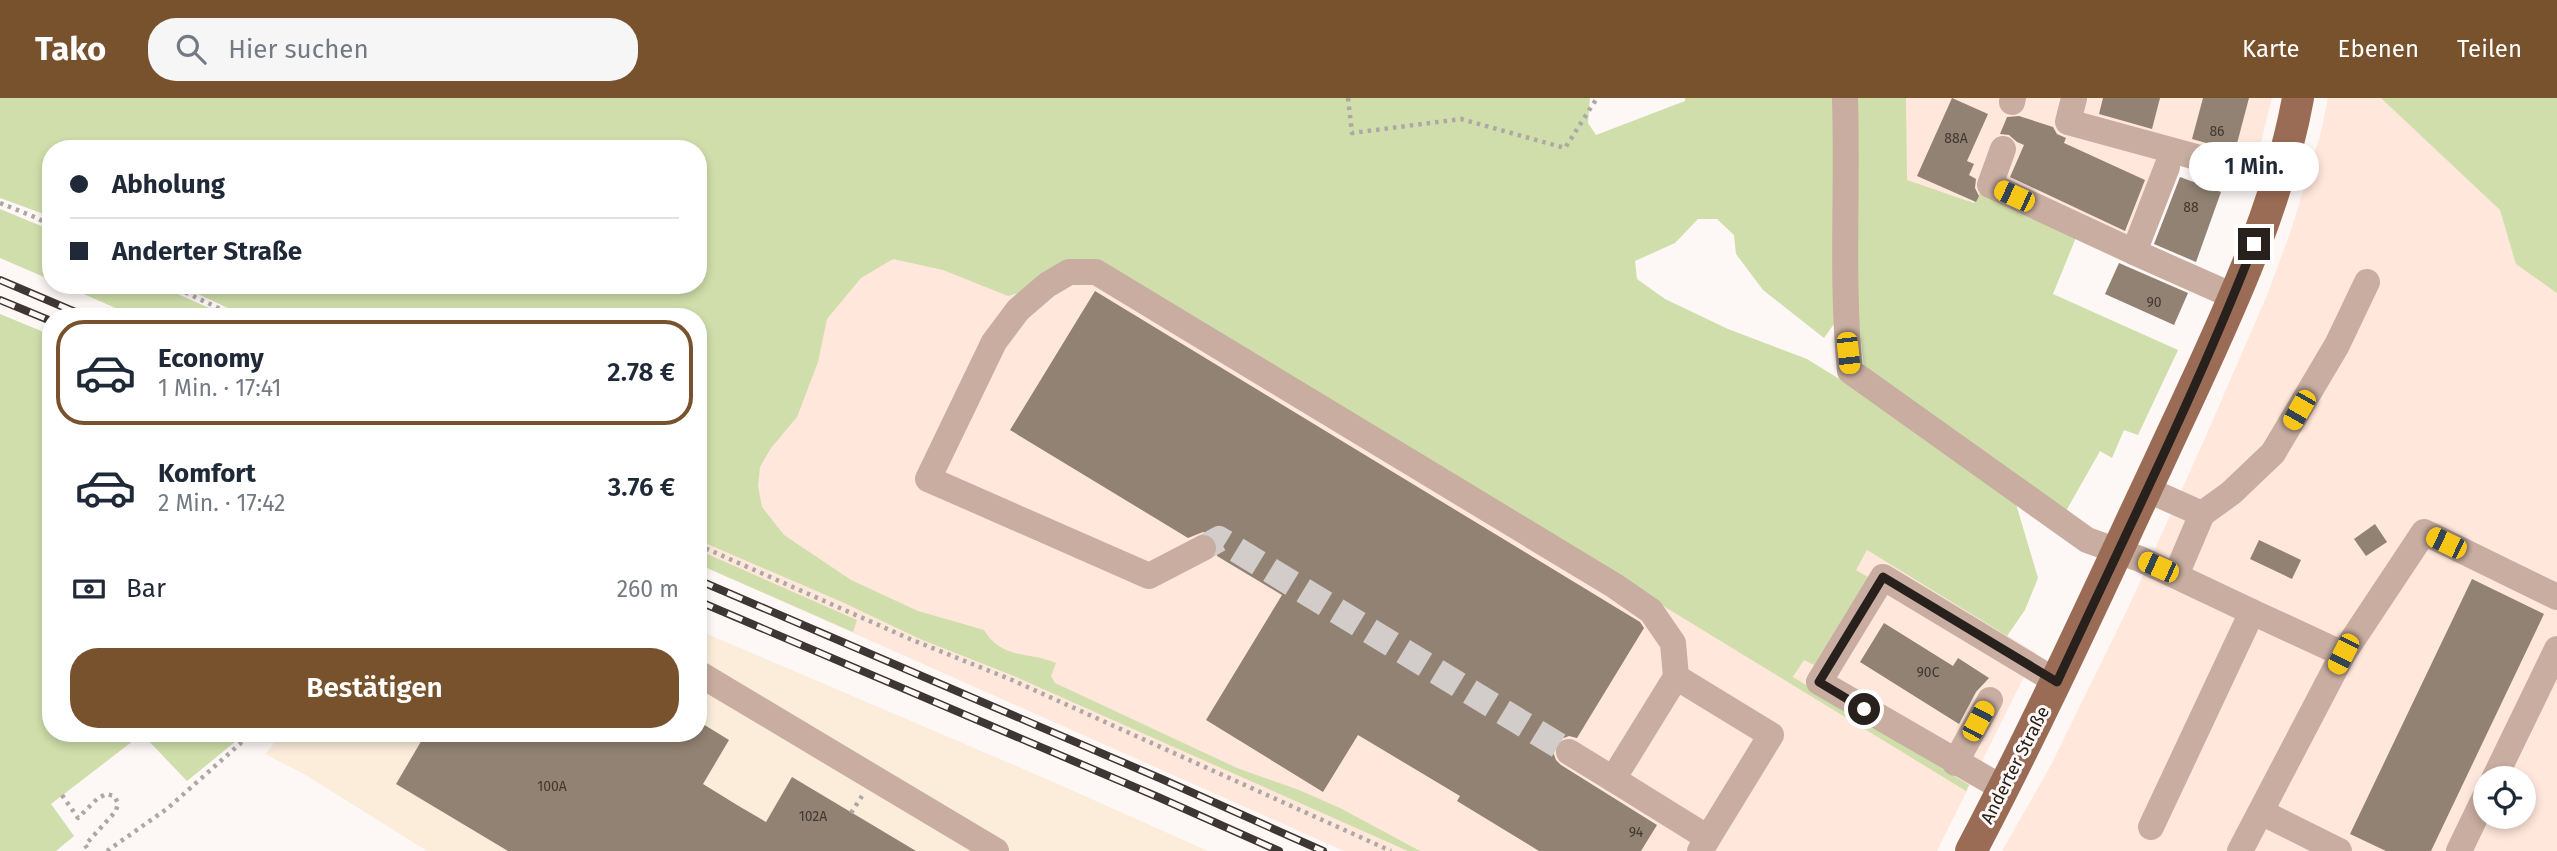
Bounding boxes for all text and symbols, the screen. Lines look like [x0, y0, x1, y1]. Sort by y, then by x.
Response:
search box [148, 18, 638, 81]
text: Tako [35, 29, 106, 69]
icon: search [172, 30, 210, 68]
text: Hier suchen [228, 34, 369, 65]
text: Karte [2242, 35, 2300, 63]
text: Ebenen [2338, 35, 2419, 63]
text: Teilen [2457, 35, 2522, 63]
house number: 86 [2209, 123, 2225, 140]
house number: 88A [1944, 130, 1968, 147]
callout: 1 Min. [2189, 142, 2319, 192]
text: 1 Min. [2224, 152, 2284, 180]
text: Abholung [112, 169, 225, 200]
car [1991, 178, 2038, 214]
house number: 88 [2183, 199, 2199, 216]
route end [2238, 228, 2270, 260]
text: Anderter Straße [112, 236, 302, 267]
house number: 90 [2146, 294, 2162, 311]
car [1836, 331, 1861, 375]
icon: car [74, 341, 137, 404]
text: Economy [158, 343, 264, 374]
text: 2.78 € [607, 357, 675, 388]
text: 1 Min. · 17:41 [158, 374, 282, 402]
car [2280, 387, 2319, 433]
icon: car [74, 456, 137, 519]
text: Komfort [158, 458, 256, 489]
text: 3.76 € [608, 472, 675, 503]
text: 2 Min. · 17:42 [158, 489, 285, 517]
car [2423, 524, 2470, 562]
car [2135, 549, 2182, 585]
icon: cash [70, 570, 108, 608]
text: Bar [126, 573, 166, 604]
text: 260 m [617, 575, 679, 603]
car [2325, 631, 2362, 677]
button: Bestätigen [70, 648, 679, 728]
house number: 90C [1916, 664, 1940, 681]
route start [1848, 693, 1880, 725]
car [1959, 698, 1998, 744]
street label: Anderter Straße [1976, 703, 2054, 827]
map controls [2473, 766, 2536, 829]
button: locate [2473, 766, 2536, 829]
house number: 100A [537, 778, 567, 795]
house number: 102A [799, 808, 827, 825]
house number: 94 [1629, 824, 1644, 841]

